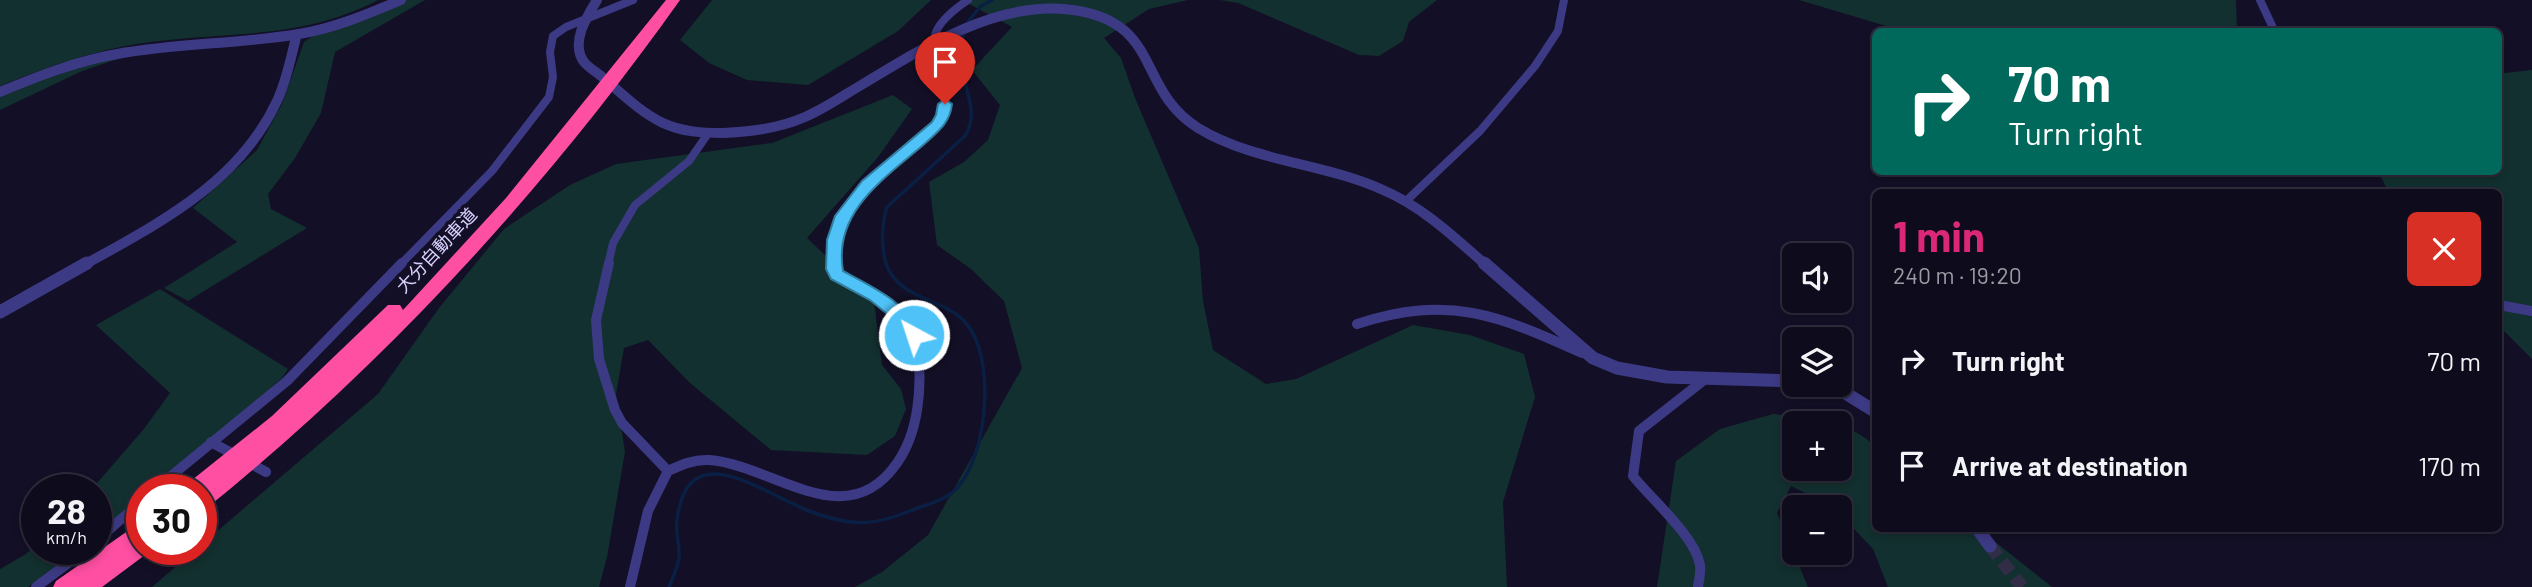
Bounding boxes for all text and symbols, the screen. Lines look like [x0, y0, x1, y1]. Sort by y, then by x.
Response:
pin [915, 32, 975, 104]
icon: arrive [926, 43, 964, 81]
text: 70 m [2008, 53, 2111, 112]
icon: right [1893, 56, 1984, 147]
text: Turn right [2008, 113, 2143, 151]
street label: 大分自動車道 [391, 203, 481, 297]
text: 1 min [1893, 210, 1985, 260]
button: close [2407, 212, 2481, 286]
map controls [1782, 243, 1852, 565]
button: sound [1782, 243, 1852, 313]
text: 240 m · 19:20 [1893, 261, 2022, 289]
position arrow [877, 298, 951, 372]
button: layers [1782, 327, 1852, 397]
icon: right [1893, 342, 1931, 380]
text: Turn right [1952, 345, 2065, 376]
text: 70 m [2427, 345, 2481, 376]
button: + [1782, 411, 1852, 481]
icon: arrive [1893, 447, 1931, 485]
text: Arrive at destination [1952, 450, 2188, 481]
text: 170 m [2418, 450, 2481, 481]
speed limit sign: 30 [126, 474, 217, 565]
text: 28 [47, 489, 86, 531]
button: − [1782, 495, 1852, 565]
text: km/h [46, 526, 87, 548]

